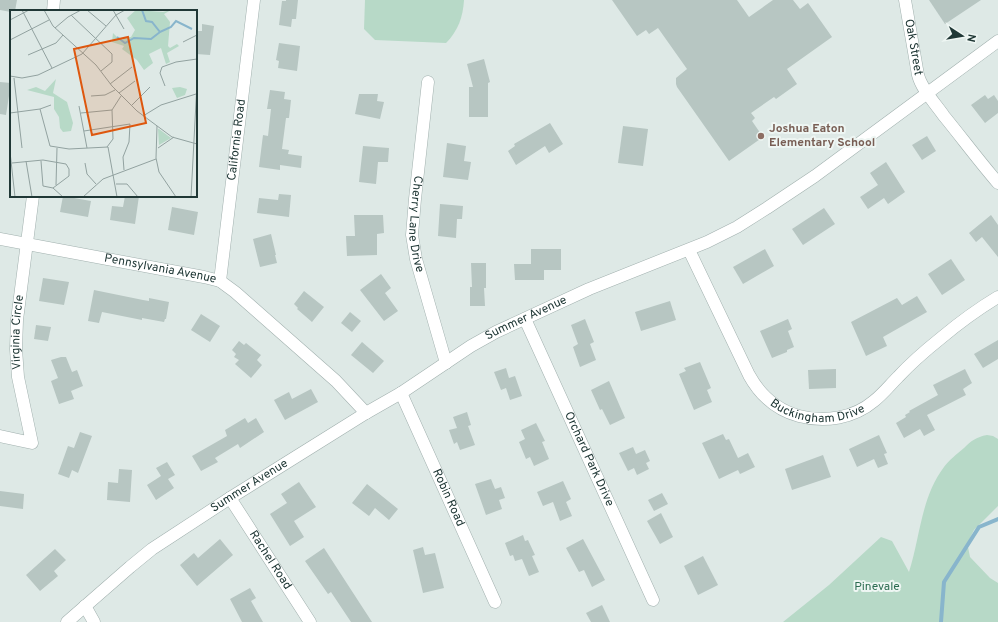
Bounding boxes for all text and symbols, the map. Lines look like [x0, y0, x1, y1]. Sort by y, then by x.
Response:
inset map [10, 10, 197, 197]
north arrow [942, 16, 982, 56]
street label: Oak Street [900, 18, 926, 77]
text: N [963, 33, 978, 43]
street label: California Road [224, 98, 250, 182]
place label: Joshua Eaton Elementary School [769, 121, 875, 151]
marker: Joshua Eaton Elementary School [756, 131, 766, 141]
street label: Cherry Lane Drive [404, 175, 427, 274]
street label: Pennsylvania Avenue [103, 251, 218, 288]
street label: Summer Avenue [482, 292, 570, 344]
street label: Virginia Circle [8, 294, 28, 370]
street label: Buckingham Drive [767, 395, 868, 427]
street label: Orchard Park Drive [560, 409, 617, 509]
street label: Summer Avenue [208, 456, 291, 516]
street label: Robin Road [428, 467, 468, 529]
street label: Rachel Road [245, 527, 295, 593]
park label: Pinevale [854, 579, 900, 595]

